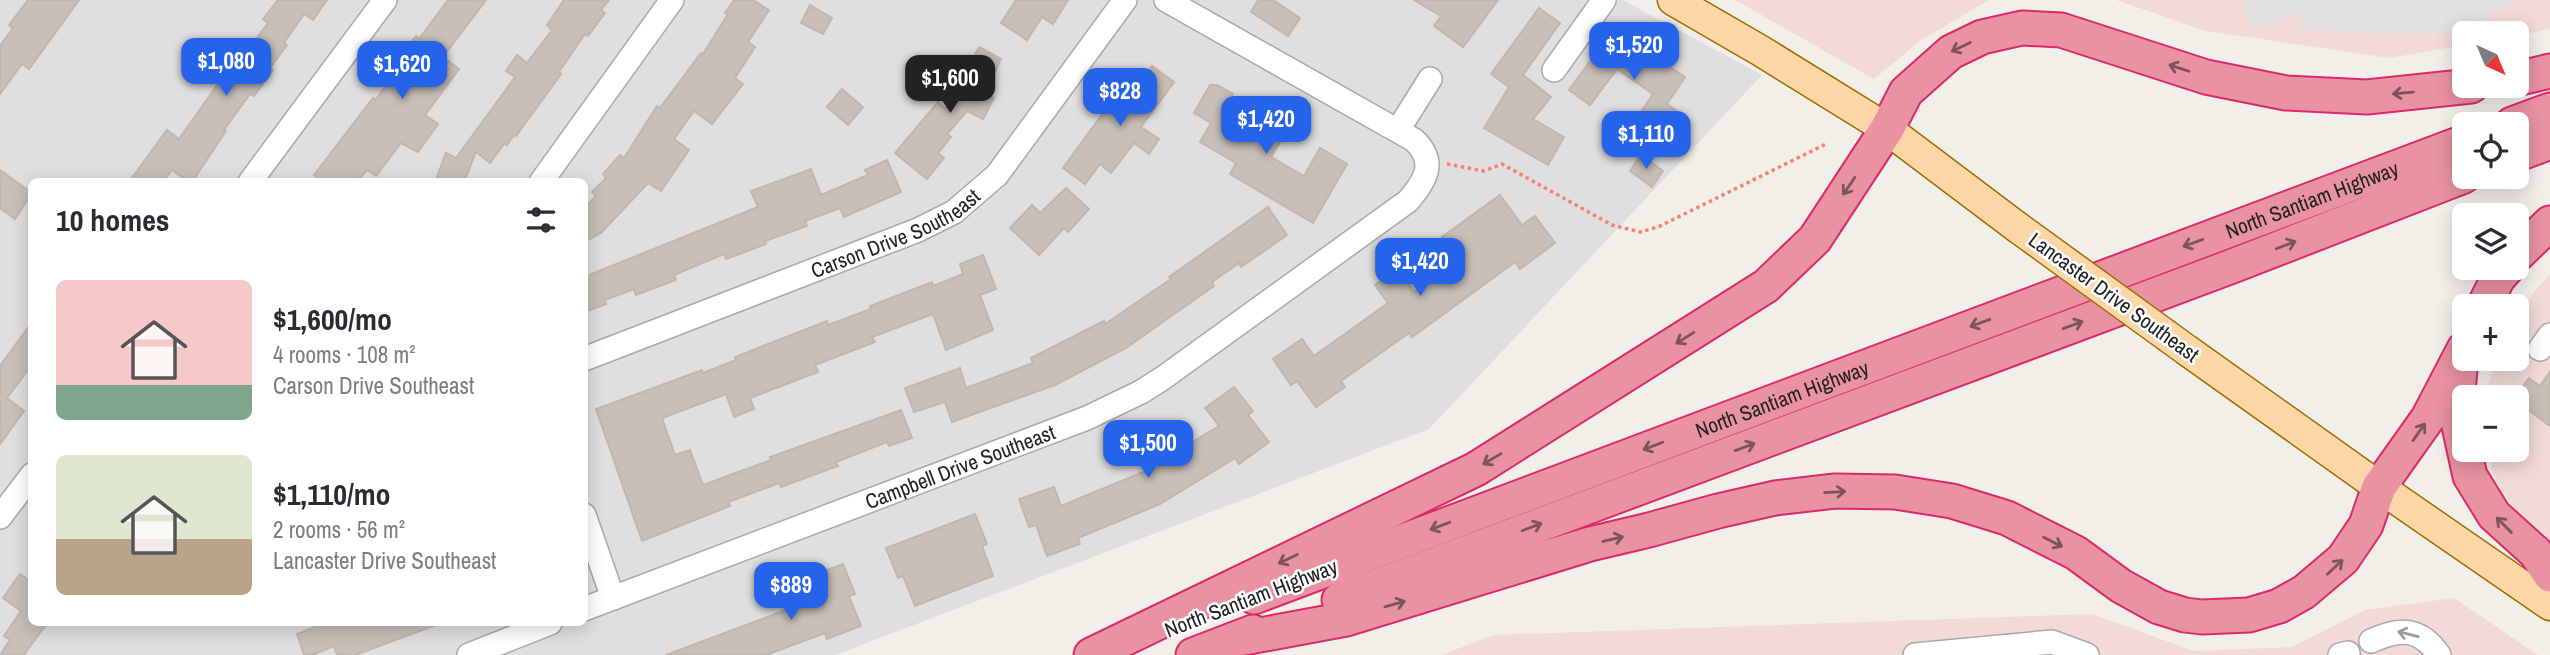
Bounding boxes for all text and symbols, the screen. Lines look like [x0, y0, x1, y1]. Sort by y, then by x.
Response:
north arrow [2452, 21, 2529, 98]
map controls [2452, 21, 2529, 462]
pin: $1,520 [1577, 22, 1691, 82]
text: $1,520 [1605, 29, 1663, 60]
pin: $1,080 [169, 38, 283, 98]
one-way arrow [1951, 41, 1972, 55]
pin: $1,620 [345, 42, 459, 101]
text: $1,080 [197, 45, 255, 76]
text: $1,620 [373, 48, 431, 79]
pin: $1,600 [893, 55, 1007, 115]
one-way arrow [2168, 61, 2190, 74]
text: $1,600 [921, 62, 979, 93]
pin: $828 [1079, 68, 1161, 128]
text: $828 [1099, 75, 1141, 106]
one-way arrow [2393, 87, 2415, 100]
pin: $1,420 [1209, 96, 1323, 156]
text: $1,420 [1237, 103, 1295, 134]
pin: $1,110 [1589, 111, 1703, 171]
button: locate [2452, 112, 2529, 189]
text: $1,110 [1618, 118, 1674, 149]
street label: North Santiam Highway [2221, 153, 2403, 245]
one-way arrow [1842, 176, 1857, 195]
street label: Carson Drive Southeast [806, 182, 986, 285]
text: 10 homes [56, 200, 170, 240]
icon: filters [522, 201, 560, 239]
button: layers [2452, 203, 2529, 280]
street label: Lancaster Drive Southeast [2023, 225, 2205, 369]
pin: $1,420 [1363, 238, 1477, 298]
one-way arrow [2183, 238, 2205, 250]
one-way arrow [2275, 238, 2296, 251]
text: $1,420 [1391, 245, 1449, 276]
button: + [2452, 294, 2529, 371]
text: $1,600/mo [273, 299, 392, 339]
icon: home [112, 308, 196, 392]
one-way arrow [1970, 317, 1992, 330]
one-way arrow [2061, 318, 2083, 330]
one-way arrow [1675, 332, 1695, 346]
text: 4 rooms · 108 m² [273, 339, 416, 370]
street label: North Santiam Highway [1691, 353, 1873, 444]
text: Carson Drive Southeast [273, 370, 474, 401]
button: − [2452, 385, 2529, 462]
street label: Campbell Drive Southeast [861, 417, 1059, 516]
pin: $1,500 [1091, 420, 1205, 480]
one-way arrow [2412, 423, 2426, 442]
text: $1,500 [1119, 427, 1177, 458]
one-way arrow [1733, 439, 1755, 452]
one-way arrow [1642, 441, 1664, 453]
one-way arrow [1482, 452, 1502, 466]
text: $1,110/mo [273, 474, 391, 514]
icon: home [112, 483, 196, 567]
one-way arrow [1823, 485, 1846, 498]
text: 2 rooms · 56 m² [273, 514, 405, 545]
one-way arrow [2496, 517, 2513, 534]
one-way arrow [1520, 520, 1542, 532]
one-way arrow [1429, 521, 1451, 534]
one-way arrow [1601, 531, 1624, 545]
one-way arrow [2042, 535, 2063, 549]
text: Lancaster Drive Southeast [273, 545, 496, 576]
street label: North Santiam Highway [1160, 552, 1342, 644]
one-way arrow [1278, 553, 1299, 566]
one-way arrow [2326, 559, 2343, 576]
pin: $889 [750, 562, 832, 622]
text: $889 [770, 569, 812, 600]
one-way arrow [1384, 597, 1406, 610]
one-way arrow [2397, 627, 2420, 640]

